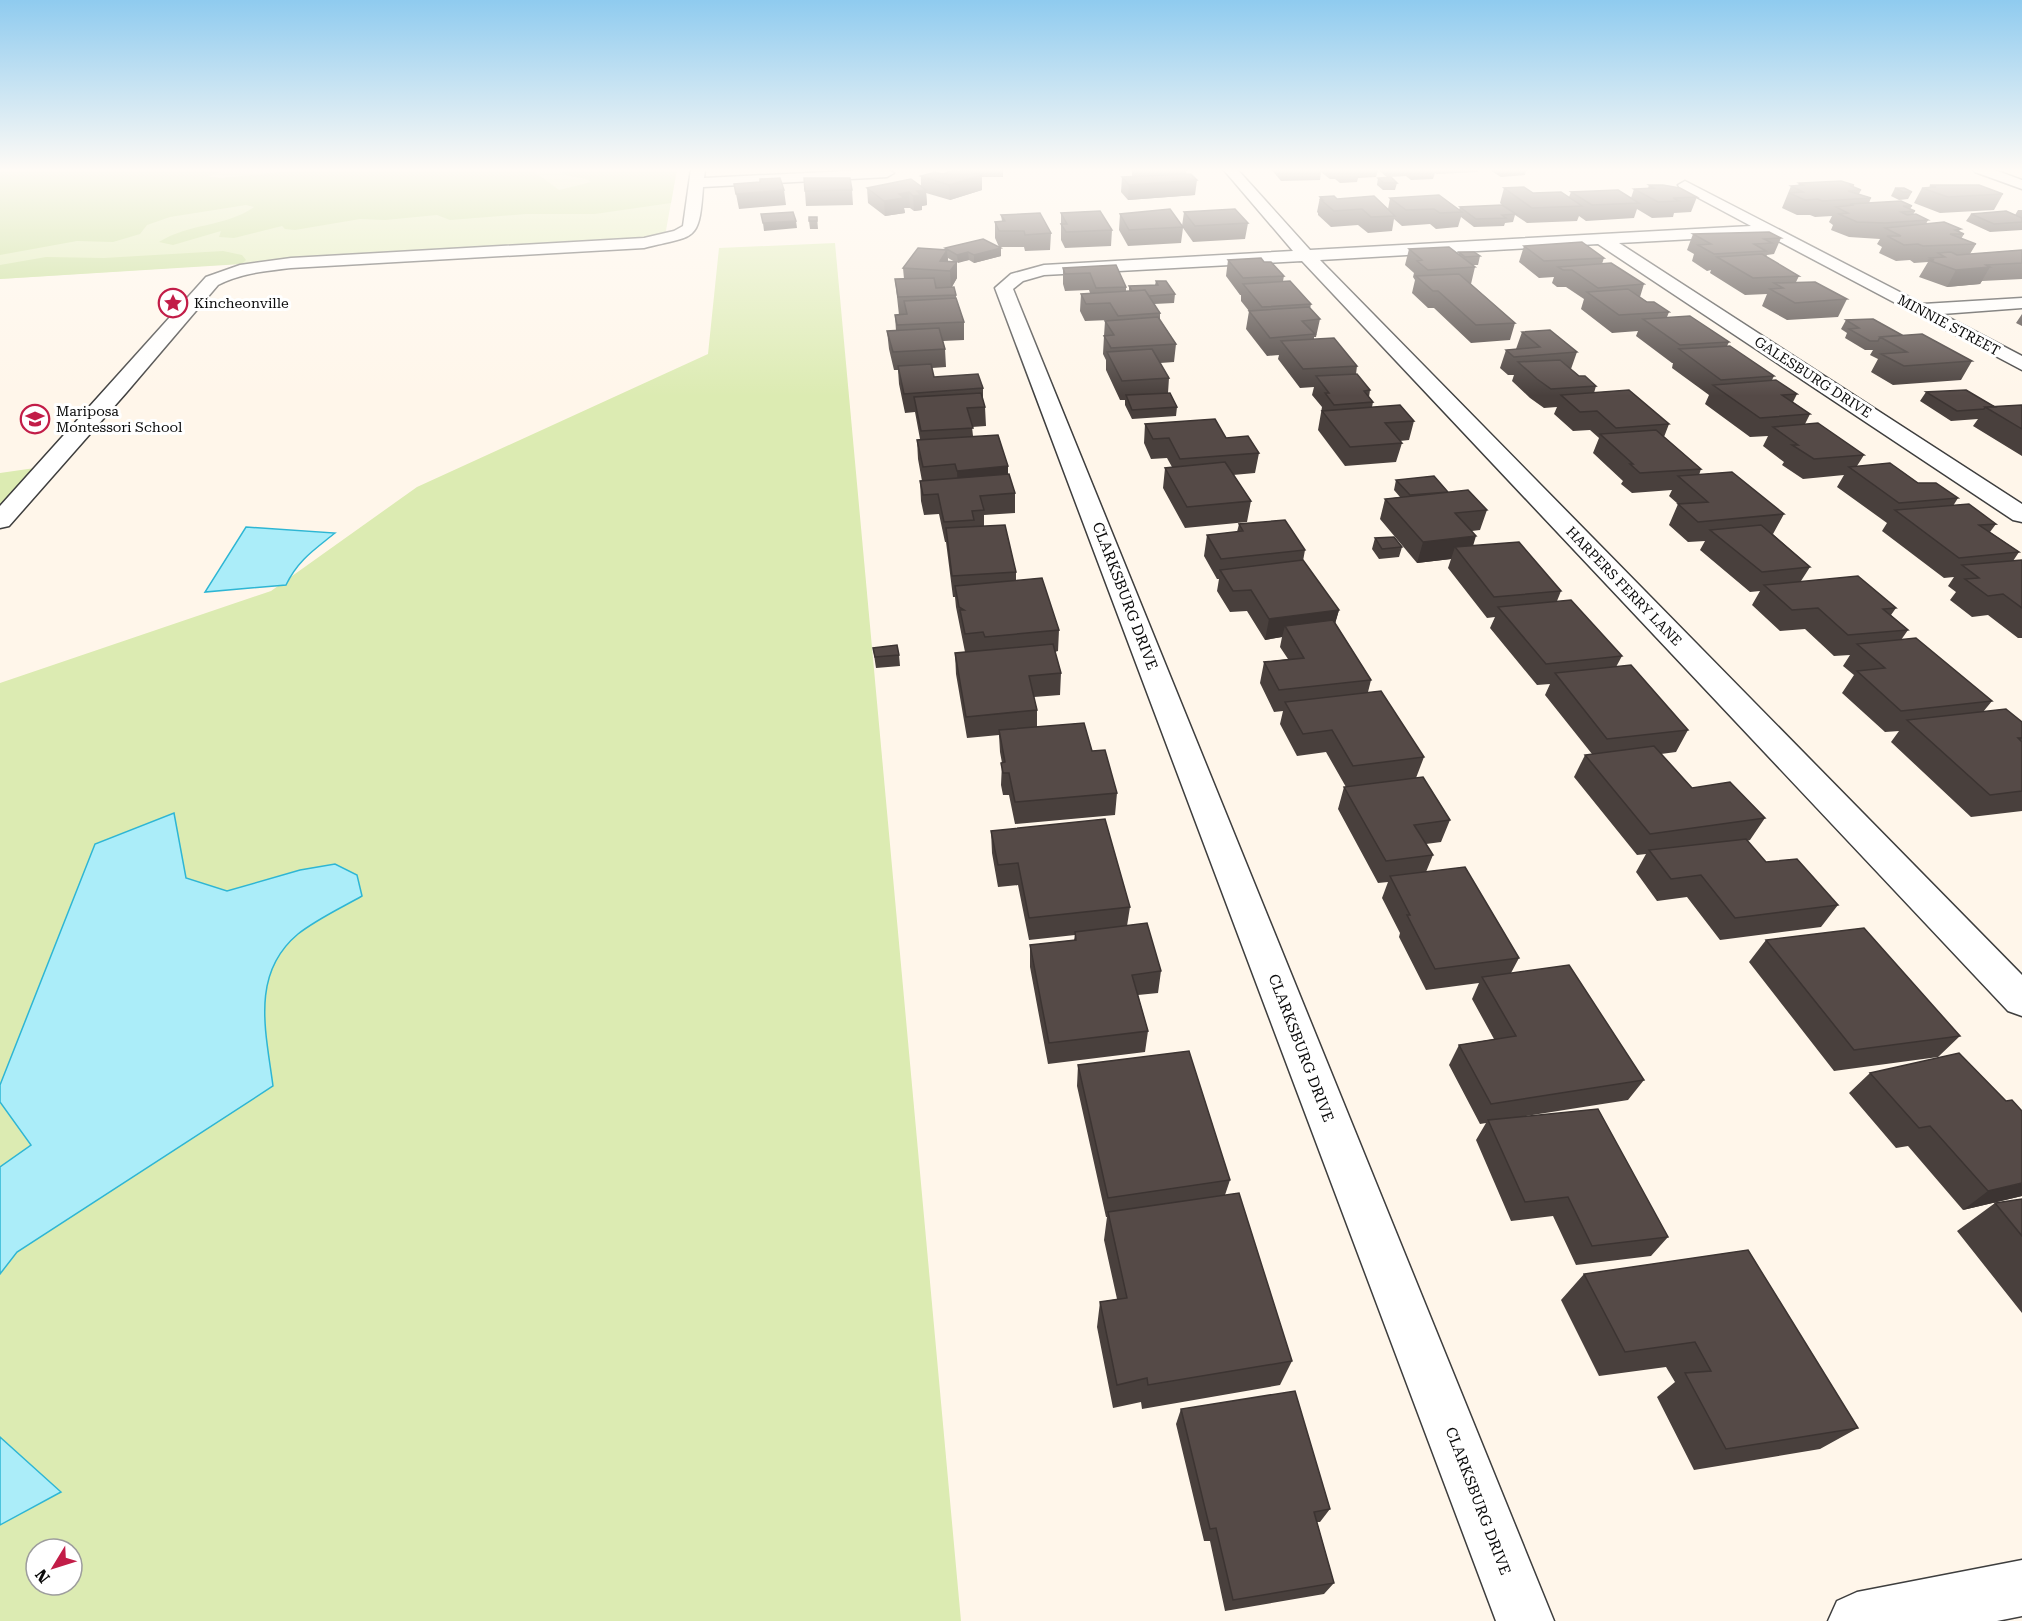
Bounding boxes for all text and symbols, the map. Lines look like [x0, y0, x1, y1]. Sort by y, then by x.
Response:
place icon: Kincheonville [157, 287, 189, 319]
street label: MINNIE STREET [1895, 291, 2003, 359]
place label: Kincheonville [194, 295, 289, 311]
street label: GALESBURG DRIVE [1751, 333, 1875, 421]
school or university icon: Mariposa Montessori School [19, 403, 51, 435]
place label: Mariposa Montessori School [56, 403, 183, 435]
street label: CLARKSBURG DRIVE [1088, 520, 1162, 672]
street label: HARPERS FERRY LANE [1563, 523, 1685, 649]
street label: CLARKSBURG DRIVE [1264, 972, 1338, 1124]
street label: CLARKSBURG DRIVE [1441, 1425, 1515, 1577]
north arrow [24, 1537, 84, 1597]
text: N [31, 1565, 54, 1587]

